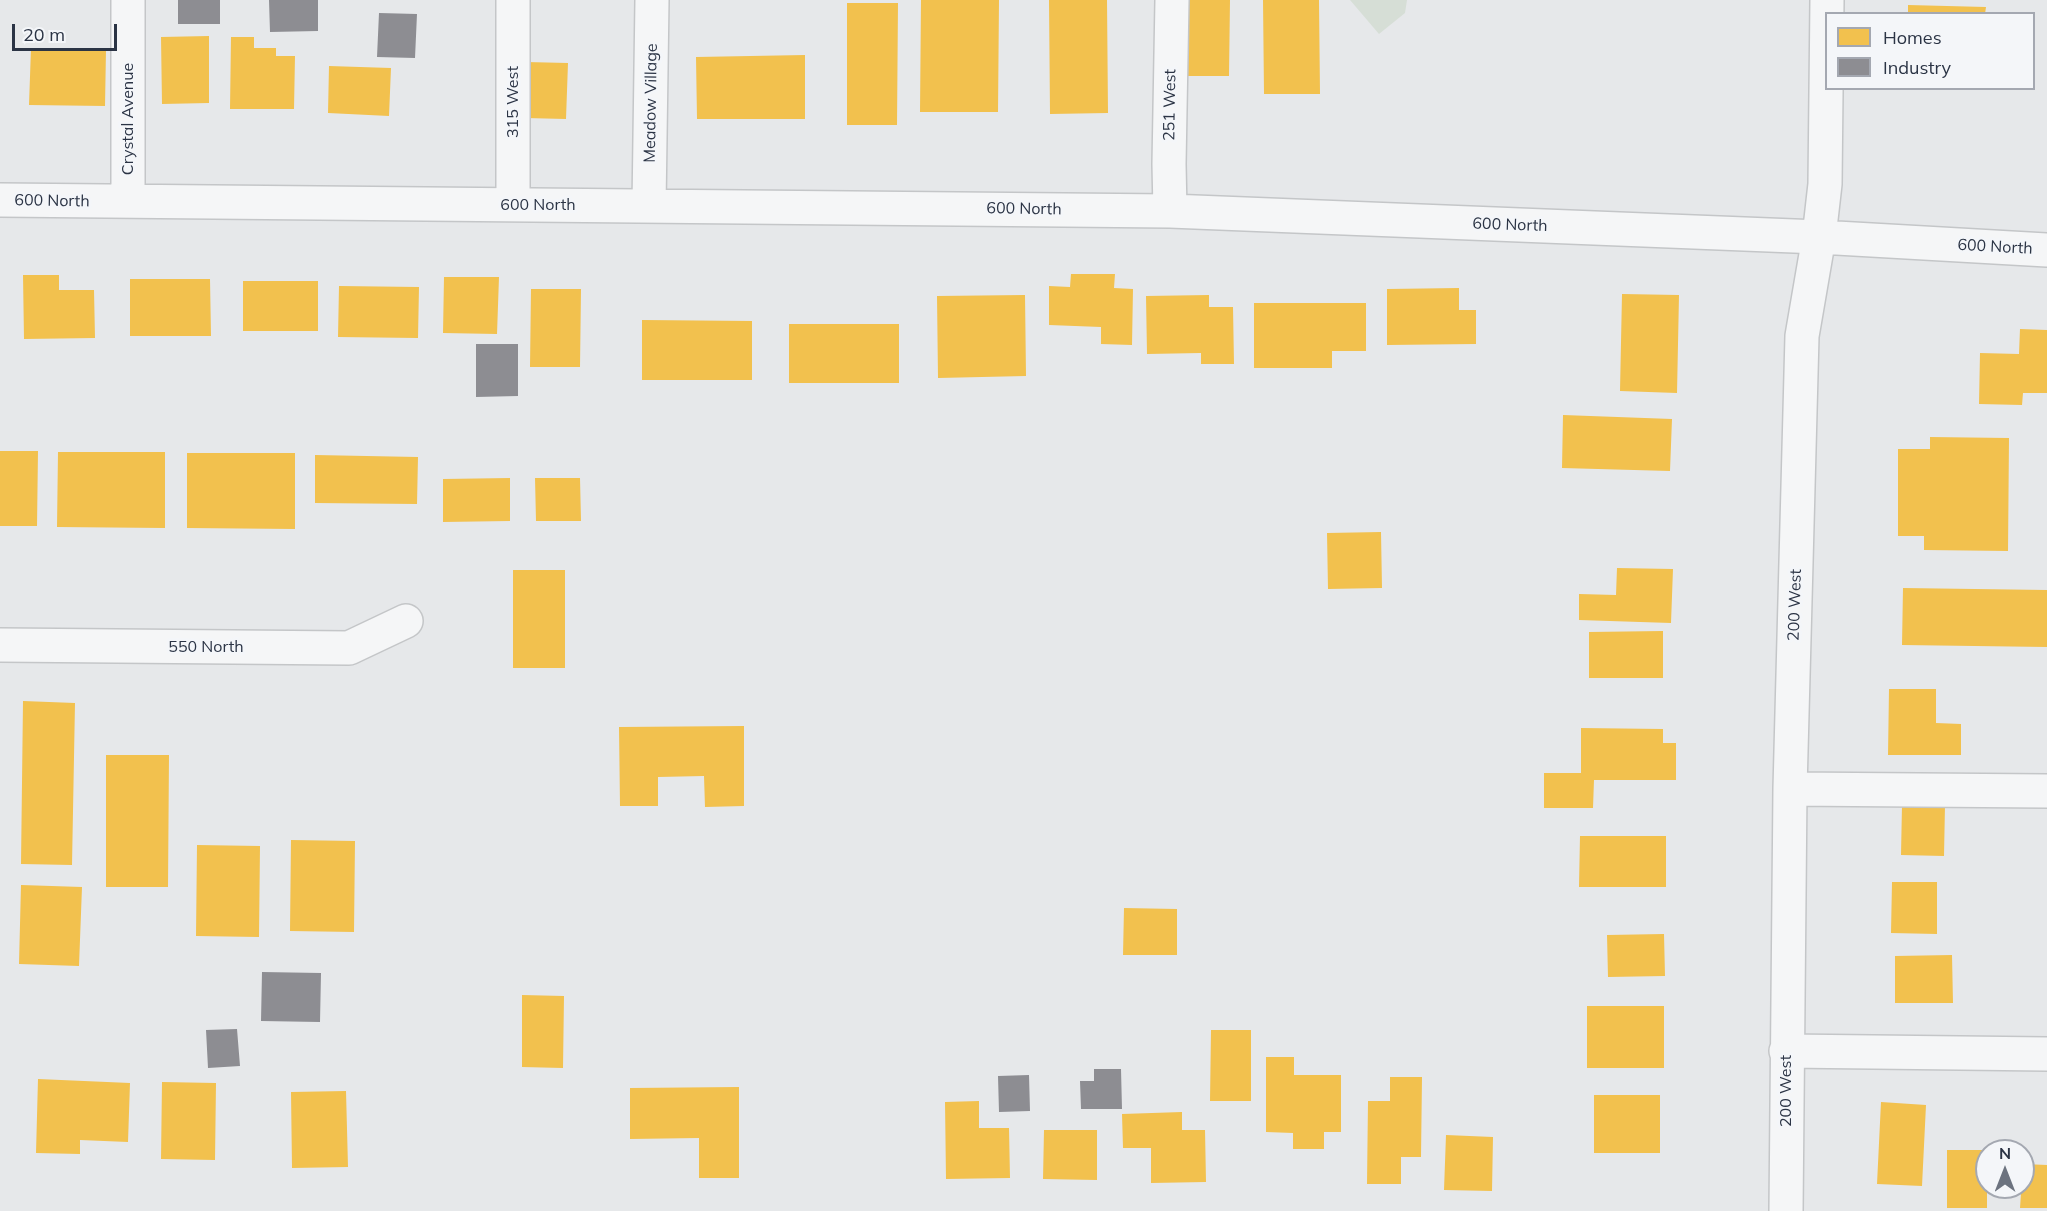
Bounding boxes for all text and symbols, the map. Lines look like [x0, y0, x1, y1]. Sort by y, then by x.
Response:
scale bar [15, 12, 120, 50]
legend [1825, 12, 2035, 90]
text: 20 m [23, 23, 65, 46]
text: Homes [1883, 26, 1942, 49]
street label: Meadow Village [640, 43, 662, 163]
text: Industry [1883, 56, 1951, 79]
street label: Crystal Avenue [118, 63, 138, 175]
street label: 315 West [503, 66, 523, 138]
street label: 251 West [1160, 69, 1180, 141]
street label: 600 North [14, 191, 90, 211]
street label: 600 North [500, 195, 576, 215]
street label: 600 North [986, 199, 1062, 219]
street label: 600 North [1472, 214, 1548, 236]
street label: 600 North [1957, 235, 2033, 259]
street label: 200 West [1784, 569, 1806, 641]
street label: 550 North [168, 637, 244, 657]
street label: 200 West [1776, 1055, 1796, 1127]
north arrow [1975, 1139, 2035, 1199]
text: N [1999, 1143, 2011, 1163]

